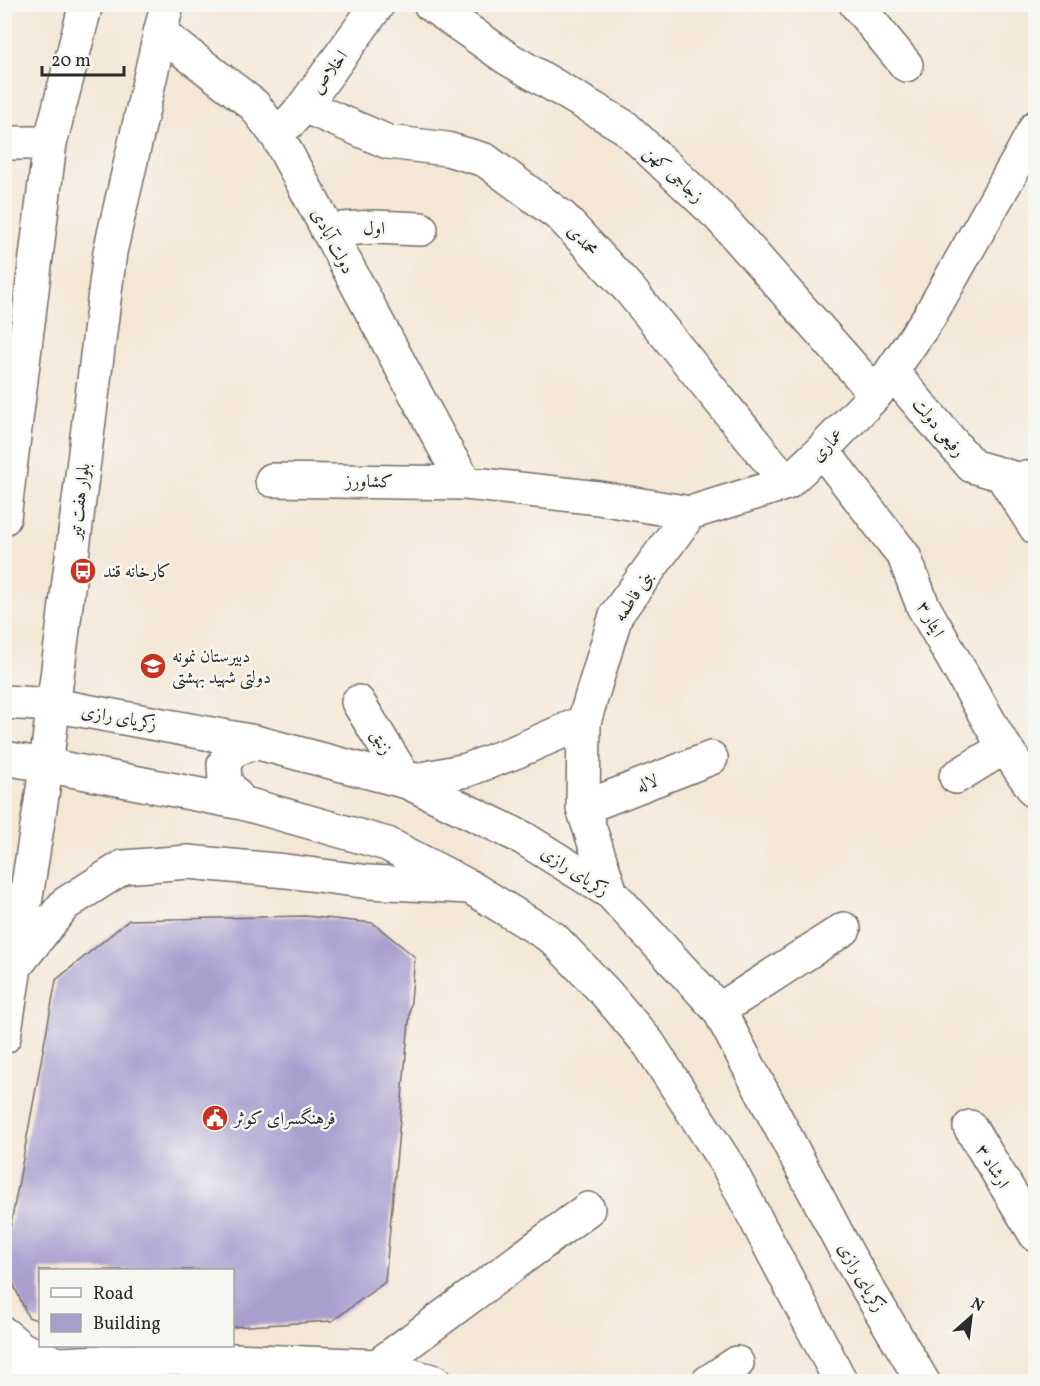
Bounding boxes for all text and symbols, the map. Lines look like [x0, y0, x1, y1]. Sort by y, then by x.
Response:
scale bar [42, 39, 124, 77]
street label: اخلاص [306, 46, 355, 100]
text: 20 m [51, 49, 91, 74]
street label: زجاجی کهن [637, 141, 709, 209]
street label: دولت آبادی [304, 204, 359, 279]
street label: اول [363, 217, 385, 242]
street label: محمدی [561, 220, 603, 262]
street label: رفیعی دولت [906, 393, 970, 463]
street label: عماری [806, 424, 850, 468]
street label: بلوار هفت تیر [63, 462, 98, 542]
street label: کشاورز [343, 470, 393, 495]
bus stop icon: کارخانه قند [68, 556, 98, 586]
place label: کارخانه قند [103, 560, 171, 585]
street label: بنی فاطمه [608, 566, 660, 627]
street label: ایثار ۳ [910, 597, 950, 642]
place label: دبیرستان نمونه دولتی شهید بهشتی [172, 645, 271, 691]
school or university icon: دبیرستان نمونه دولتی شهید بهشتی [138, 651, 168, 681]
street label: زکریای رازی [79, 700, 158, 737]
street label: زنبق [363, 725, 398, 760]
street label: لاله [633, 769, 662, 800]
street label: زکریای رازی [535, 841, 613, 903]
public building icon: فرهنگسرای کوثر [200, 1103, 230, 1133]
place label: فرهنگسرای کوثر [232, 1106, 336, 1132]
street label: ارشاد ۳ [969, 1140, 1015, 1194]
street label: زکریای رازی [831, 1239, 891, 1317]
legend [39, 1269, 234, 1347]
text: Road [93, 1282, 134, 1307]
north arrow [941, 1287, 1001, 1347]
text: N [967, 1293, 988, 1318]
text: Building [93, 1312, 161, 1337]

